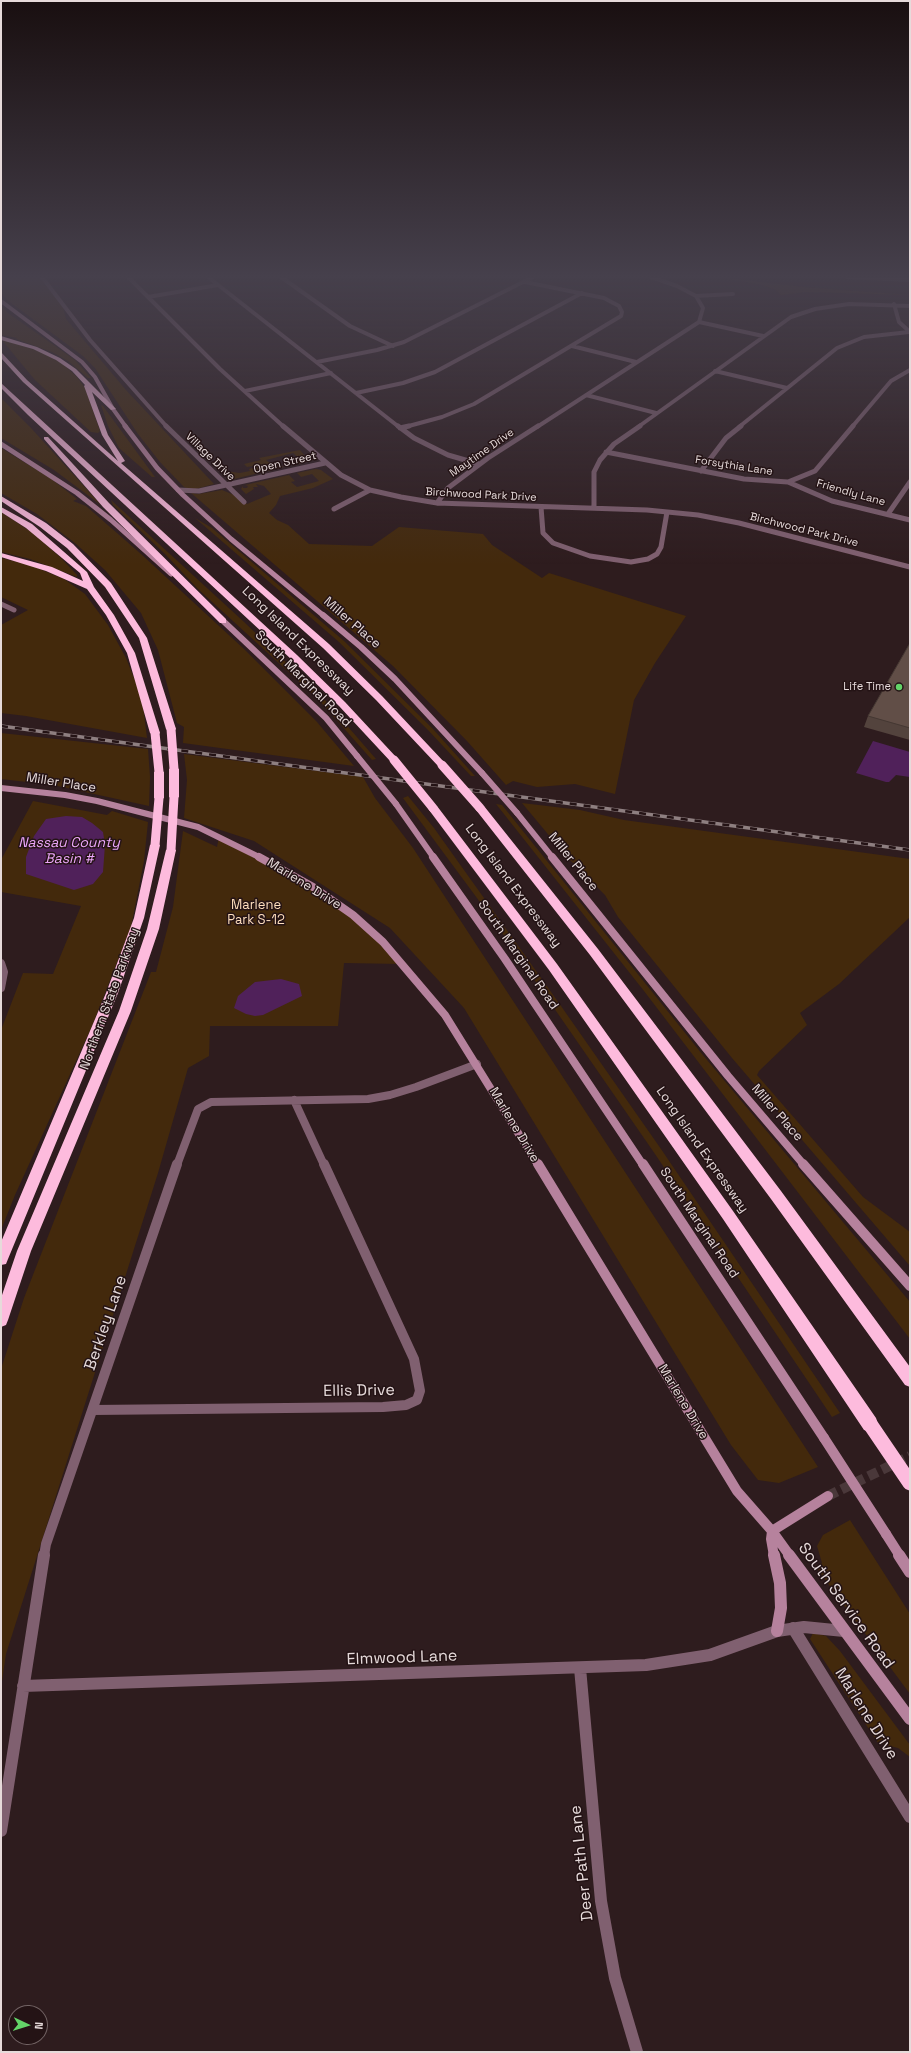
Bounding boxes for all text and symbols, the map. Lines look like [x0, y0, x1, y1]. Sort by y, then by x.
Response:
street label: Maytime Drive [447, 426, 517, 480]
street label: Village Drive [182, 430, 238, 484]
street label: Open Street [252, 449, 318, 477]
street label: Forsythia Lane [694, 453, 774, 479]
street label: Friendly Lane [815, 477, 887, 509]
street label: Birchwood Park Drive [425, 485, 537, 505]
street label: Birchwood Park Drive [748, 510, 860, 550]
street label: Long Island Expressway [239, 583, 357, 699]
street label: Miller Place [320, 594, 384, 652]
street label: South Marginal Road [252, 628, 354, 730]
place label: Life Time [843, 680, 891, 694]
marker: Life Time [894, 682, 904, 692]
street label: Miller Place [25, 770, 97, 796]
street label: Long Island Expressway [462, 821, 564, 951]
street label: Miller Place [545, 830, 601, 894]
water label: Nassau County Basin # [18, 835, 120, 868]
street label: Marlene Drive [264, 855, 344, 913]
park label: Marlene Park S-12 [227, 897, 285, 928]
street label: South Marginal Road [474, 897, 562, 1013]
street label: Northern State Parkway [77, 926, 143, 1072]
street label: Miller Place [748, 1081, 806, 1145]
street label: Long Island Expressway [653, 1084, 751, 1216]
street label: Marlene Drive [486, 1085, 542, 1165]
street label: South Marginal Road [656, 1165, 742, 1281]
street label: Berkley Lane [81, 1273, 131, 1373]
street label: Marlene Drive [655, 1362, 711, 1442]
street label: Ellis Drive [323, 1381, 395, 1401]
street label: South Service Road [794, 1539, 898, 1673]
street label: Elmwood Lane [346, 1646, 458, 1670]
street label: Marlene Drive [830, 1665, 902, 1763]
street label: Deer Path Lane [566, 1804, 598, 1922]
north arrow [8, 2005, 48, 2045]
text: N [32, 2022, 46, 2030]

